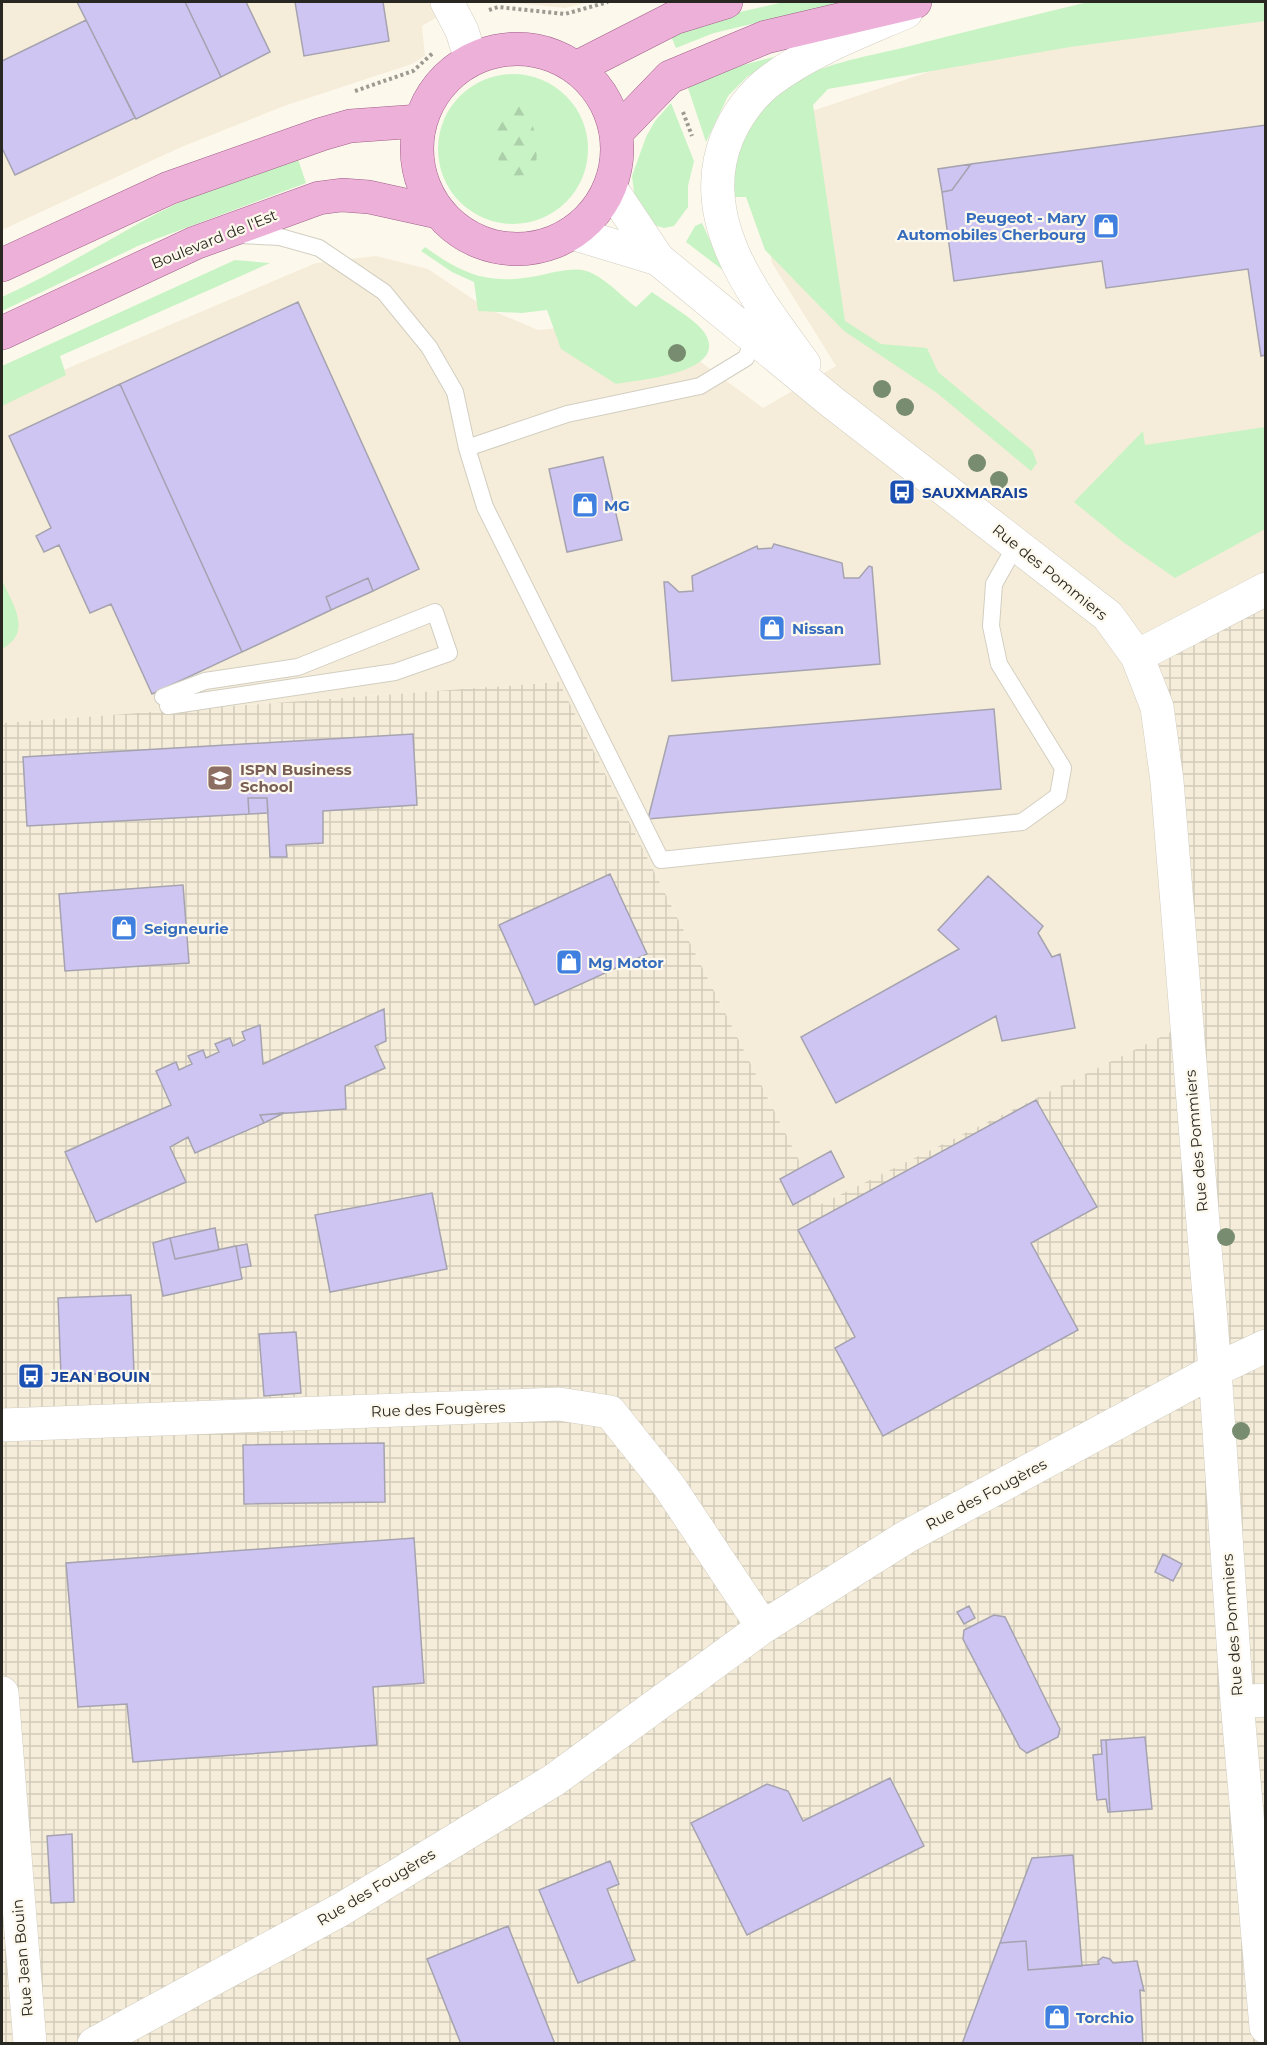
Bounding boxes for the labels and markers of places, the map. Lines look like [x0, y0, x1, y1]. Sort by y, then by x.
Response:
place label: Peugeot - Mary Automobiles Cherbourg [896, 208, 1087, 244]
shop icon: Peugeot - Mary Automobiles Cherbourg [1091, 211, 1121, 241]
bus stop icon: SAUXMARAIS [887, 477, 917, 507]
place label: SAUXMARAIS [922, 483, 1028, 502]
shop icon: MG [570, 490, 600, 520]
place label: MG [604, 496, 630, 515]
shop icon: Nissan [757, 613, 787, 643]
place label: Nissan [792, 619, 844, 638]
place label: ISPN Business School [240, 760, 352, 796]
school or university icon: ISPN Business School [205, 763, 235, 793]
shop icon: Seigneurie [109, 913, 139, 943]
place label: Seigneurie [144, 919, 229, 938]
shop icon: Mg Motor [554, 947, 584, 977]
place label: Mg Motor [588, 953, 664, 972]
bus stop icon: JEAN BOUIN [16, 1361, 46, 1391]
place label: JEAN BOUIN [50, 1367, 150, 1386]
shop icon: Torchio [1042, 2002, 1072, 2032]
place label: Torchio [1076, 2008, 1134, 2027]

